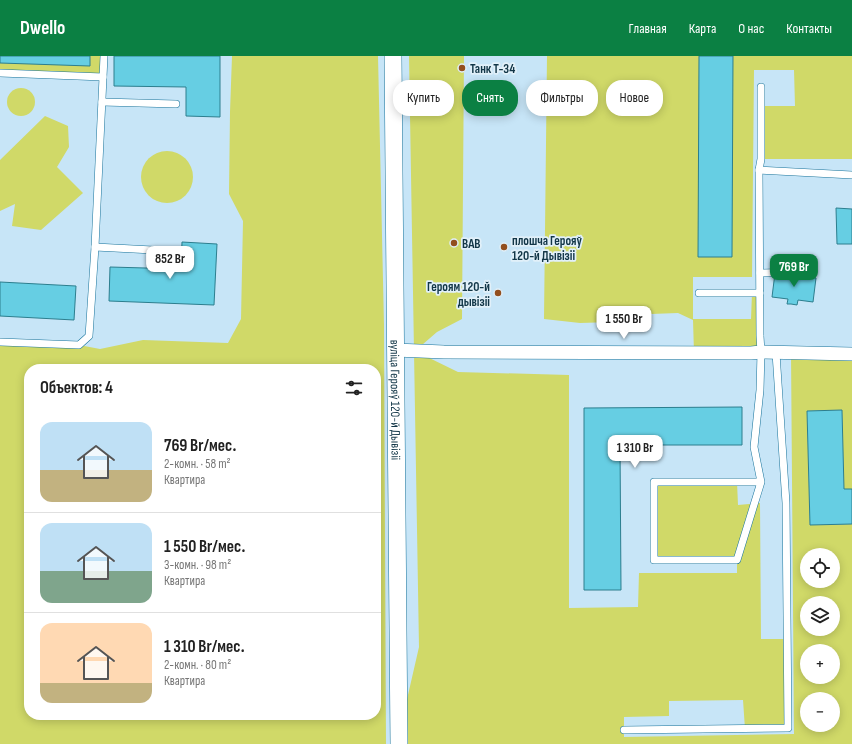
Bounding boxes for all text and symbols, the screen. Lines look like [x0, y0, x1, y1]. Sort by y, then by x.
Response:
text: Dwello [20, 17, 65, 40]
text: Главная [629, 20, 667, 37]
text: Карта [689, 20, 716, 37]
text: О нас [738, 20, 764, 37]
text: Контакты [786, 20, 832, 37]
place label: Танк Т-34 [470, 61, 515, 77]
marker: Танк Т-34 [457, 63, 467, 73]
chip: Купить [393, 80, 454, 116]
chip: Снять [462, 80, 518, 116]
chip: Фильтры [526, 80, 598, 116]
chip: Новое [606, 80, 663, 116]
place label: плошча Герояў 120-й Дывізіі [512, 233, 583, 264]
place label: ВАВ [462, 236, 481, 252]
marker: ВАВ [449, 238, 459, 248]
marker: плошча Герояў 120-й Дывізіі [499, 242, 509, 252]
pin: 852 Br [137, 246, 203, 280]
text: 852 Br [155, 251, 185, 267]
pin: 769 Br [761, 254, 827, 288]
text: 769 Br [779, 259, 809, 275]
place label: Героям 120-й дывізіі [427, 279, 490, 310]
marker: Героям 120-й дывізіі [493, 288, 503, 298]
pin: 1 550 Br [583, 306, 665, 340]
text: 1 550 Br [606, 311, 642, 327]
street label: вуліца Герояў 120-й Дывізіі [386, 340, 404, 460]
icon: filters [343, 377, 365, 399]
text: Объектов: 4 [40, 378, 113, 398]
pin: 1 310 Br [594, 435, 676, 469]
text: 769 Br/мес. [164, 436, 236, 456]
icon: home [72, 438, 120, 486]
text: 1 310 Br [617, 440, 653, 456]
text: 2-комн. · 58 m² [164, 456, 231, 472]
text: Квартира [164, 472, 205, 488]
text: 1 550 Br/мес. [164, 537, 245, 557]
icon: home [72, 539, 120, 587]
map controls [800, 548, 840, 732]
button: locate [800, 548, 840, 588]
text: 3-комн. · 98 m² [164, 557, 231, 573]
text: Квартира [164, 573, 205, 589]
button: layers [800, 596, 840, 636]
text: 1 310 Br/мес. [164, 637, 245, 657]
icon: home [72, 639, 120, 687]
button: + [800, 644, 840, 684]
text: 2-комн. · 80 m² [164, 657, 231, 673]
text: Квартира [164, 673, 205, 689]
button: − [800, 692, 840, 732]

